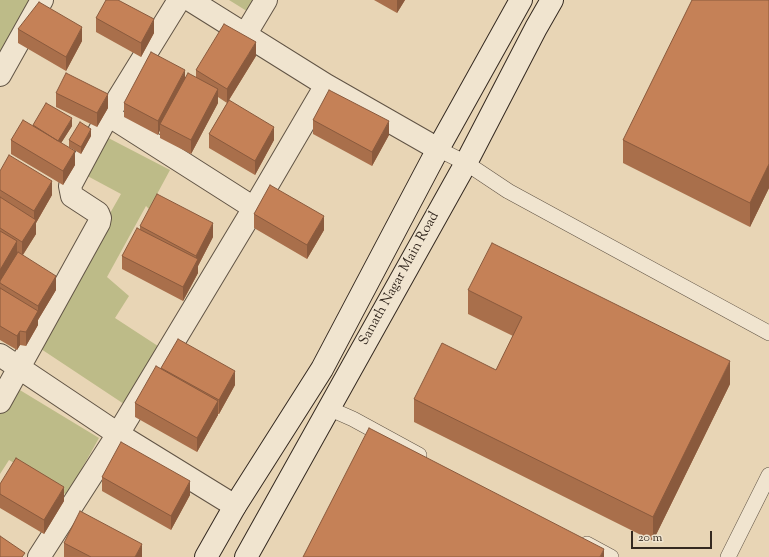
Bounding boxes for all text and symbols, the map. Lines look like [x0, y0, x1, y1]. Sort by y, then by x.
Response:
street label: Sanath Nagar Main Road [356, 209, 444, 349]
scale bar [633, 523, 714, 549]
text: 20 m [638, 529, 662, 547]

